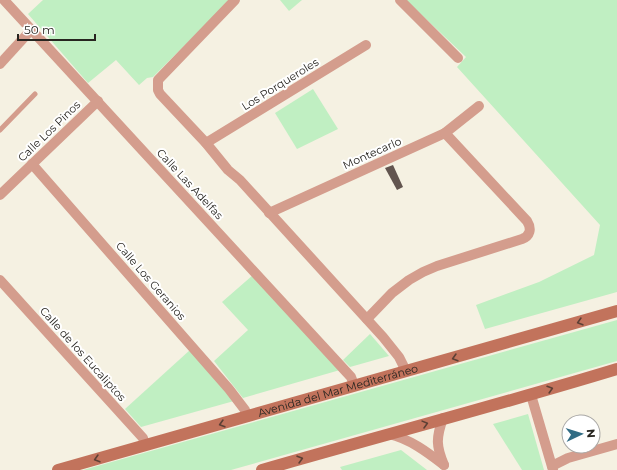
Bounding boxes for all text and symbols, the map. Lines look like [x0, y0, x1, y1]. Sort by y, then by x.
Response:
scale bar [18, 16, 95, 42]
text: 50 m [24, 22, 55, 37]
street label: Los Porqueroles [239, 54, 322, 113]
street label: Calle Los Pinos [15, 97, 84, 164]
street label: Montecarlo [341, 134, 404, 172]
street label: Calle Las Adelfas [154, 146, 227, 223]
street label: Calle Los Geranios [113, 239, 189, 324]
street label: Calle de los Eucaliptos [37, 304, 129, 404]
one-way arrow [576, 317, 583, 326]
one-way arrow [451, 353, 458, 362]
street label: Avenida del Mar Mediterráneo [256, 361, 420, 420]
one-way arrow [546, 385, 553, 394]
north arrow [561, 414, 601, 454]
one-way arrow [219, 419, 226, 428]
one-way arrow [422, 420, 428, 428]
text: N [584, 428, 598, 438]
one-way arrow [93, 454, 100, 463]
one-way arrow [296, 455, 303, 464]

